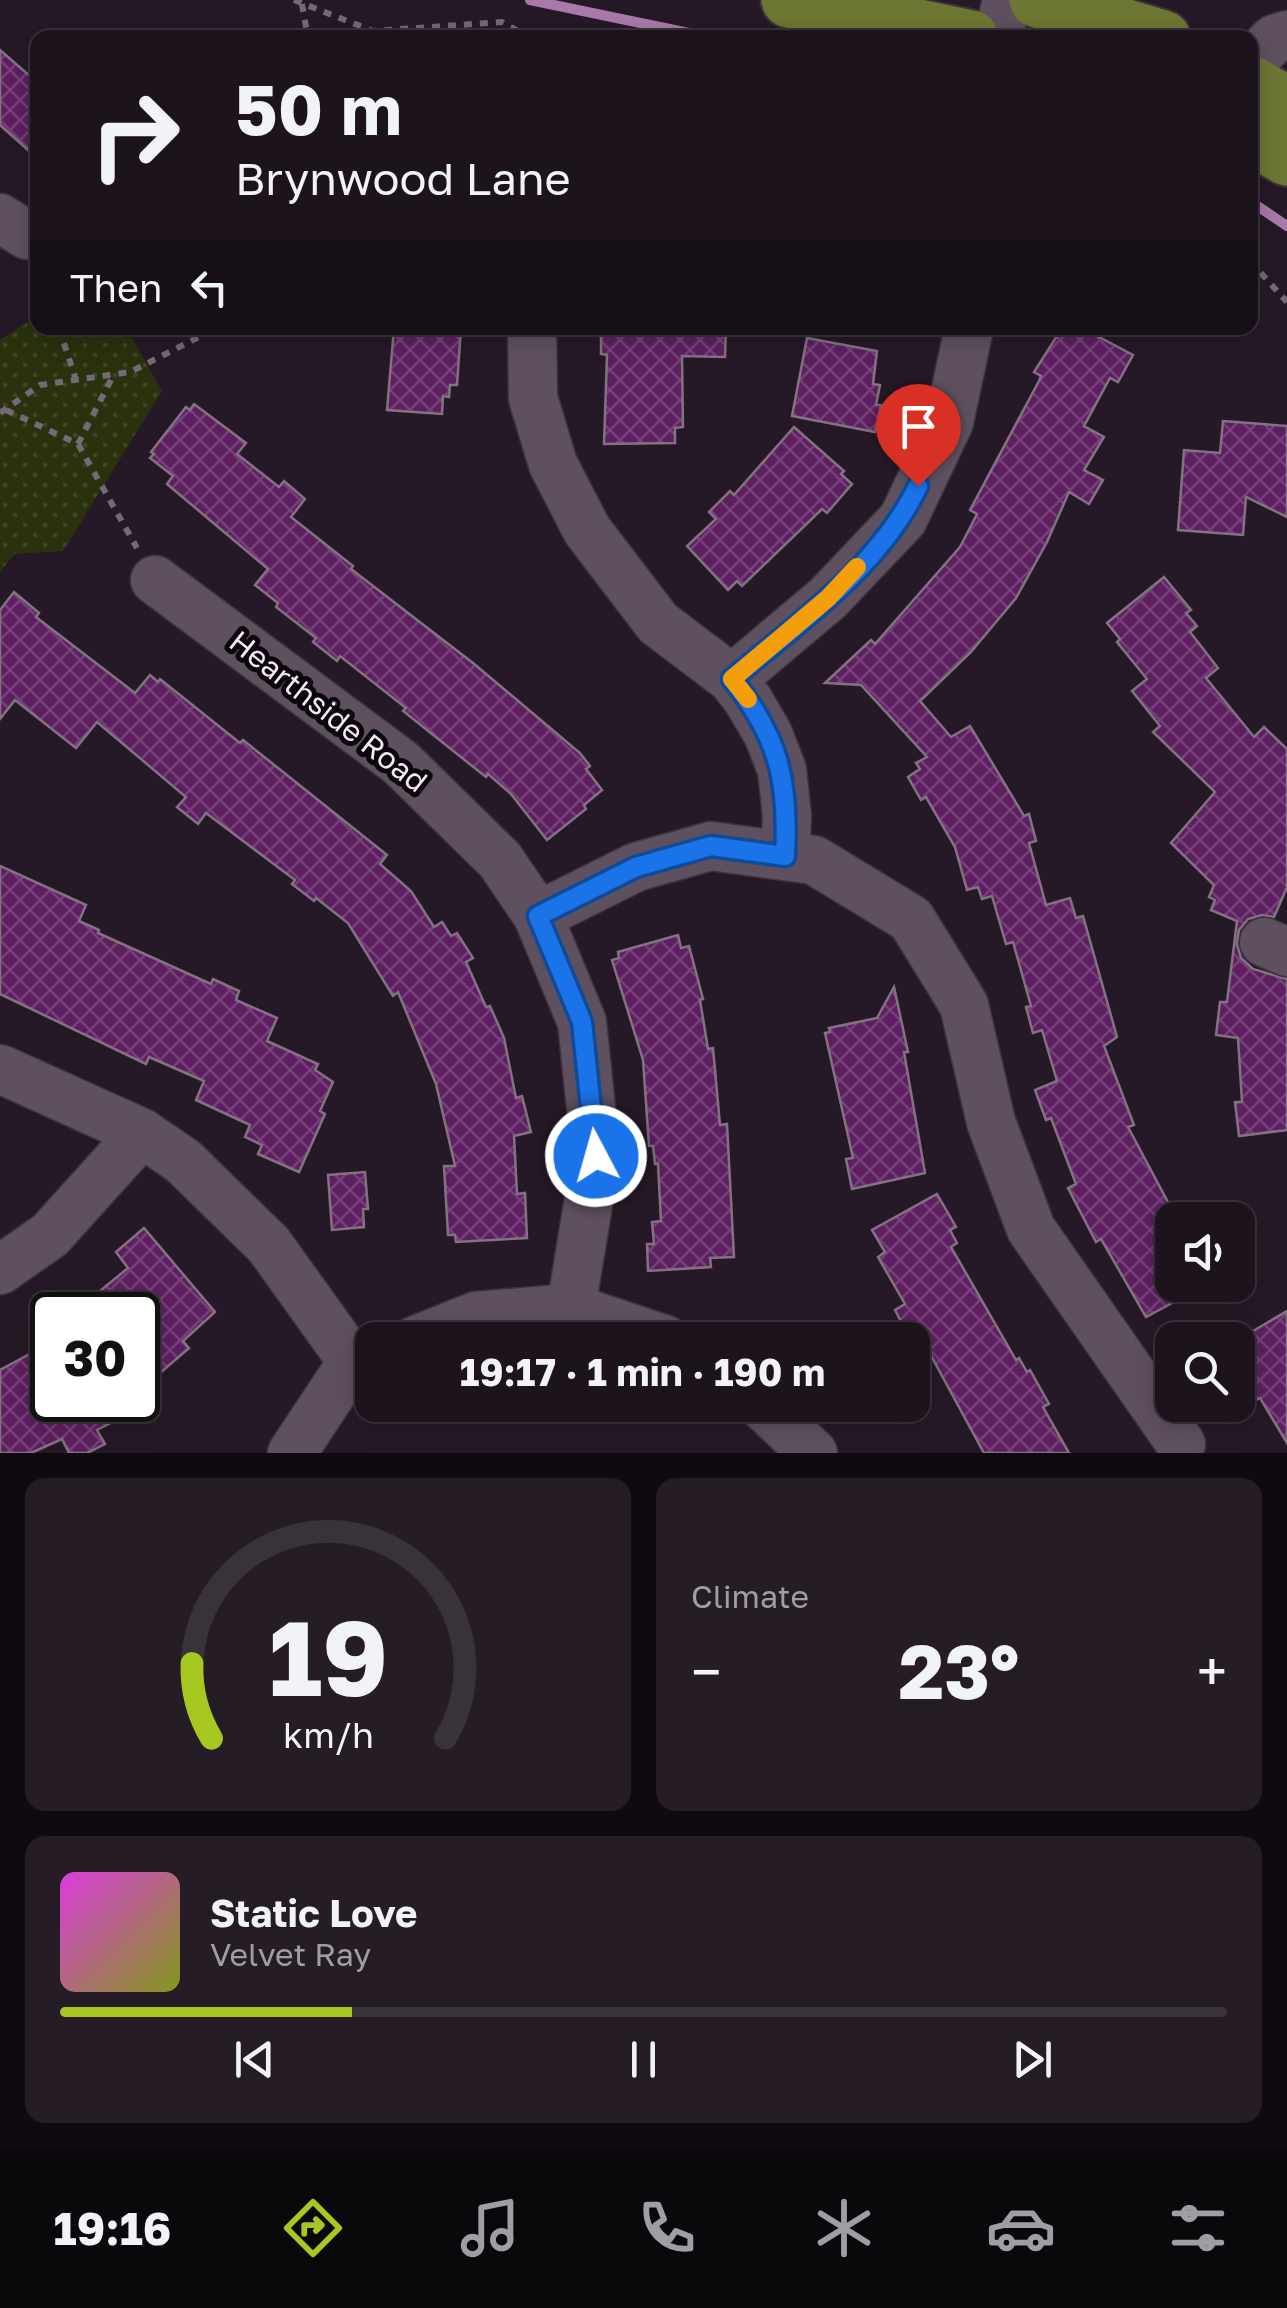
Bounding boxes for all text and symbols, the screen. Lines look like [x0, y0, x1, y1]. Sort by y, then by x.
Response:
text: 50 m [235, 66, 402, 150]
icon: right [70, 70, 200, 200]
text: Brynwood Lane [235, 151, 571, 205]
icon: left [182, 260, 237, 315]
text: Then [70, 265, 162, 310]
pin [876, 384, 961, 487]
icon: arrive [891, 399, 946, 454]
street label: Hearthside Road [223, 623, 435, 799]
position arrow [544, 1104, 648, 1208]
map controls [1155, 1202, 1255, 1422]
button: sound [1155, 1202, 1255, 1302]
speed limit sign: 30 [30, 1292, 160, 1422]
button: search [1155, 1322, 1255, 1422]
text: 19:17 · 1 min · 190 m [460, 1349, 825, 1394]
text: Climate [691, 1577, 809, 1615]
text: 19 [268, 1594, 388, 1719]
text: 23° [899, 1625, 1019, 1716]
text: − [691, 1638, 721, 1704]
text: + [1197, 1638, 1227, 1704]
text: km/h [283, 1713, 373, 1756]
text: Static Love [210, 1890, 417, 1935]
text: Velvet Ray [210, 1935, 371, 1973]
icon: previous [227, 2032, 282, 2087]
icon: pause [616, 2032, 671, 2087]
icon: next [1005, 2032, 1060, 2087]
icon: directions [278, 2193, 348, 2263]
icon: music [455, 2193, 525, 2263]
icon: phone [632, 2193, 702, 2263]
icon: climate [809, 2193, 879, 2263]
icon: car [986, 2193, 1056, 2263]
icon: filters [1163, 2193, 1233, 2263]
text: 19:16 [54, 2201, 171, 2255]

